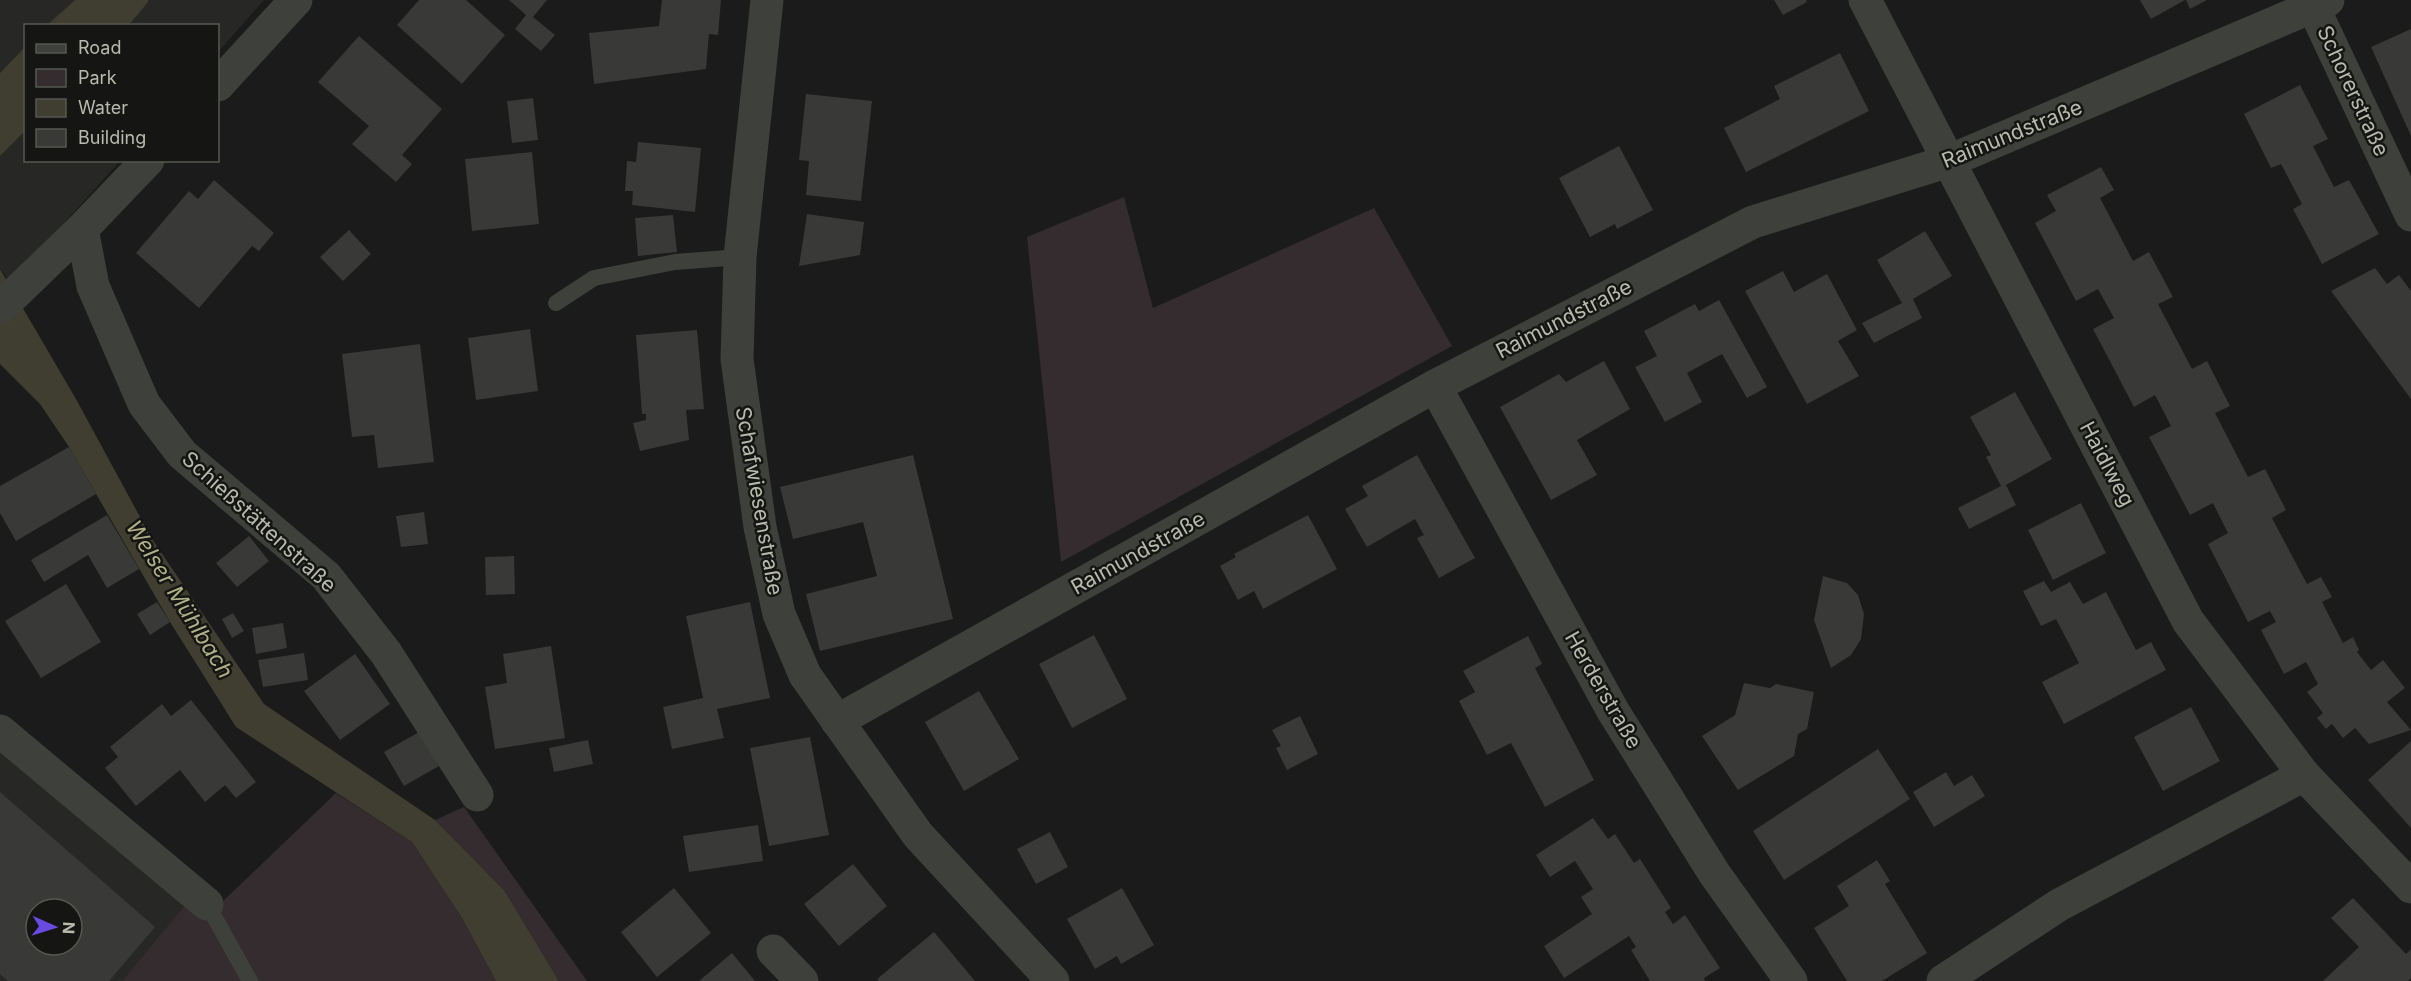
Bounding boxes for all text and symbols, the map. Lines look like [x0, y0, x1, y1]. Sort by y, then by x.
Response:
street label: Schorerstraße [2312, 22, 2395, 160]
legend [24, 24, 219, 162]
text: Road [78, 37, 121, 58]
text: Park [78, 67, 117, 88]
street label: Raimundstraße [1938, 94, 2086, 173]
text: Water [78, 97, 128, 118]
text: Building [78, 127, 146, 148]
street label: Raimundstraße [1492, 274, 1636, 364]
street label: Schafwiesenstraße [731, 405, 788, 597]
street label: Haidlweg [2075, 417, 2140, 510]
street label: Schießstättenstraße [177, 446, 341, 597]
street label: Raimundstraße [1066, 505, 1209, 600]
water label: Welser Mühlbach [121, 515, 239, 683]
street label: Herderstraße [1560, 627, 1647, 753]
north arrow [24, 897, 84, 957]
text: N [59, 921, 79, 934]

